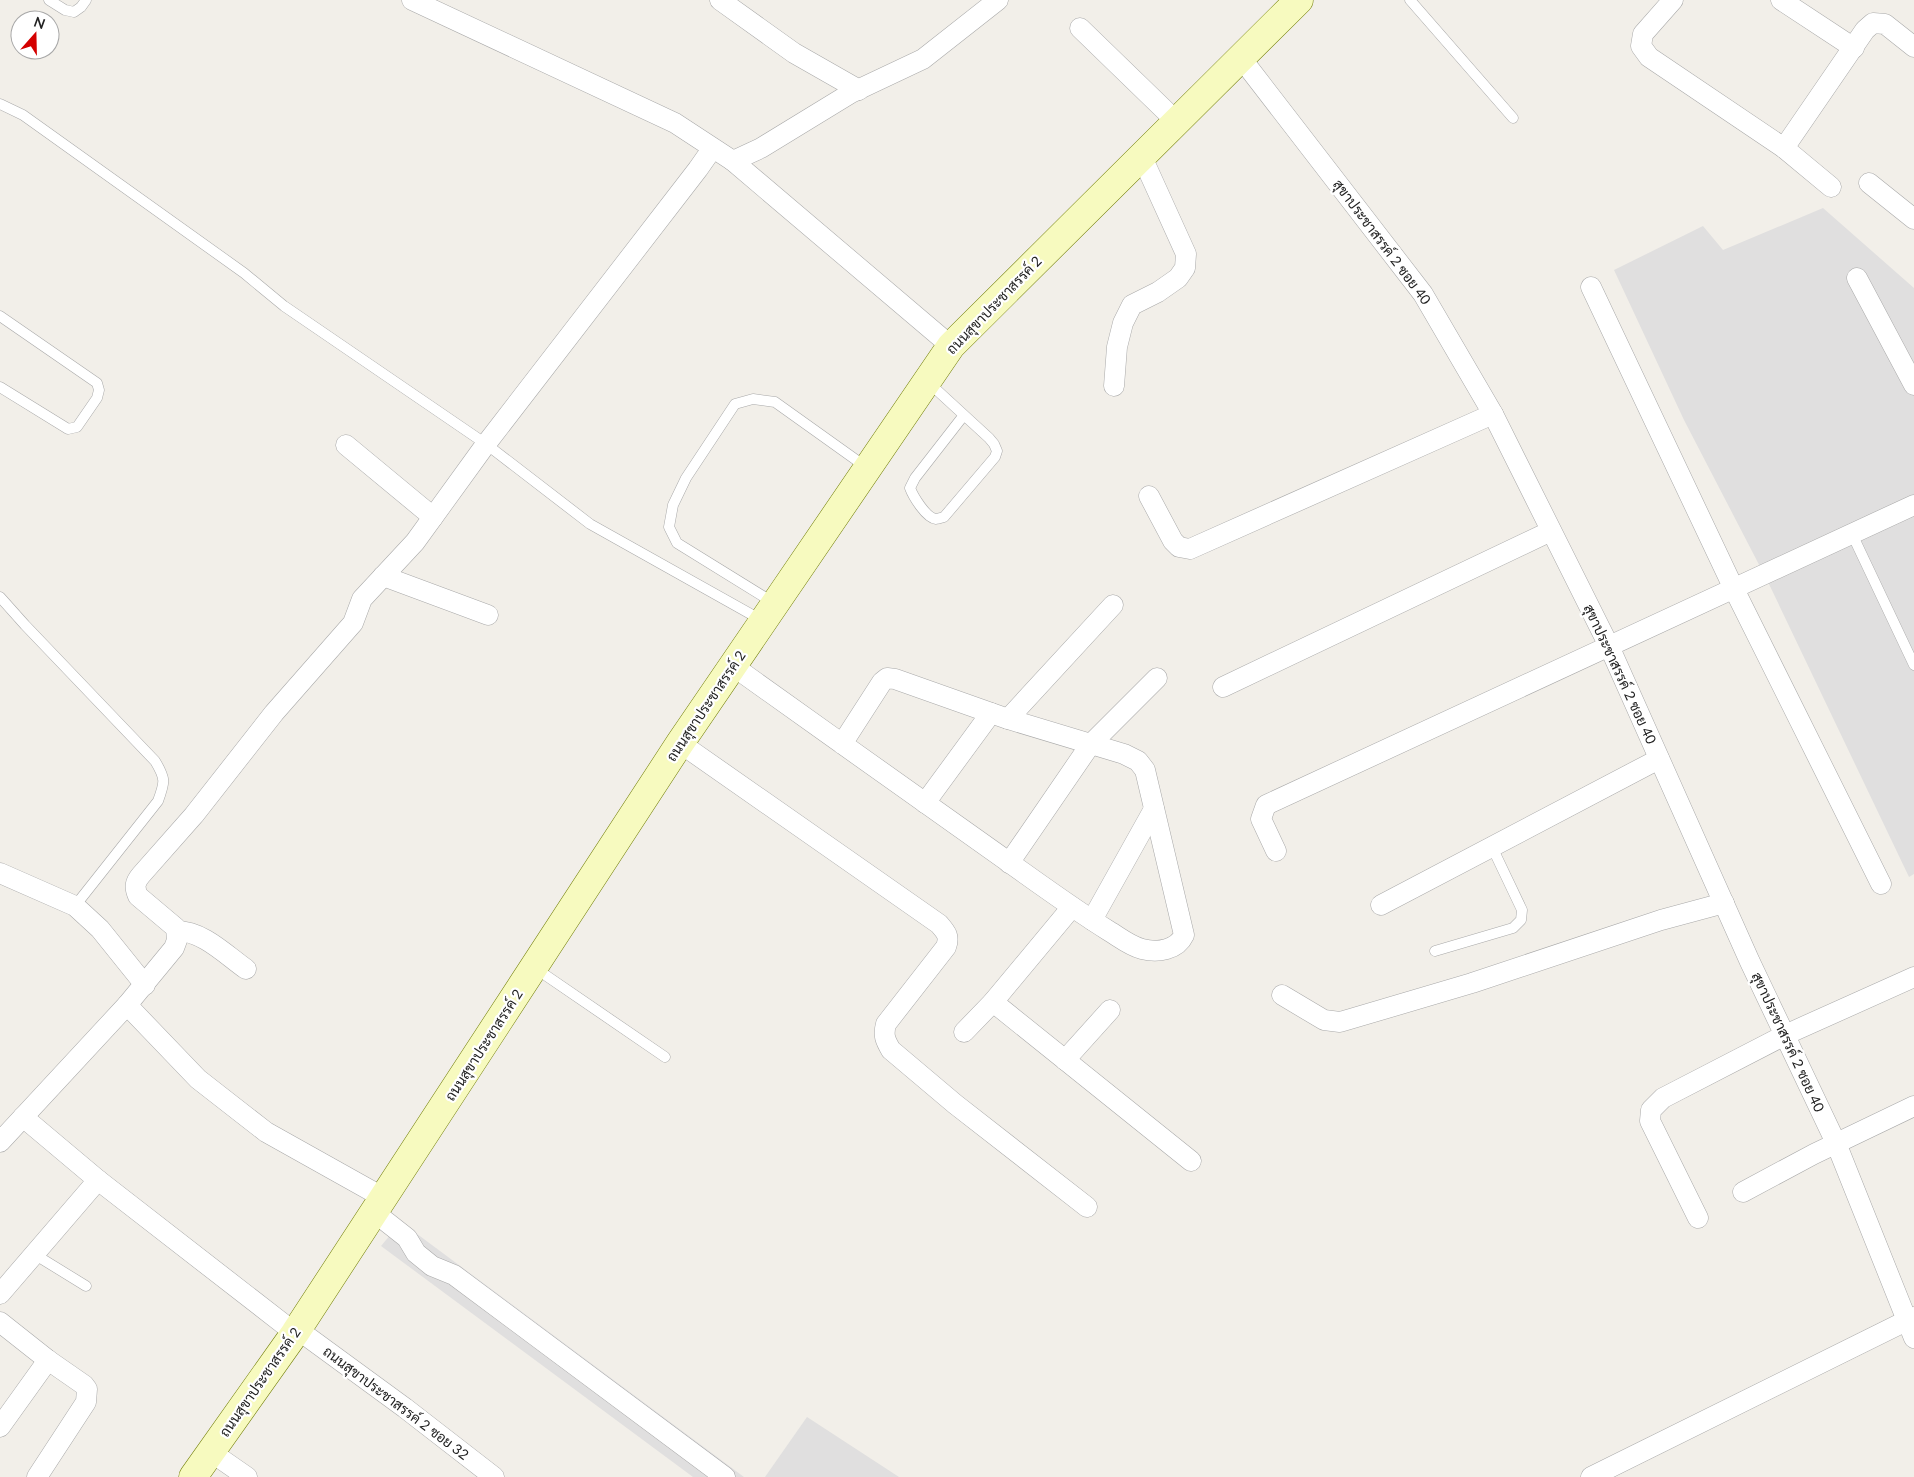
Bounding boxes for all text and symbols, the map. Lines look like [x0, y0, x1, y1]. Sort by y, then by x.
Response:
north arrow [10, 10, 60, 60]
text: N [32, 12, 48, 32]
street label: สุขาประชาสรรค์ 2 ซอย 40 [1328, 176, 1435, 309]
street label: ถนนสุขาประชาสรรค์ 2 [942, 252, 1046, 359]
street label: สุขาประชาสรรค์ 2 ซอย 40 [1579, 601, 1660, 747]
street label: ถนนสุขาประชาสรรค์ 2 [662, 647, 751, 765]
street label: สุขาประชาสรรค์ 2 ซอย 40 [1747, 969, 1828, 1115]
street label: ถนนสุขาประชาสรรค์ 2 [441, 986, 528, 1105]
street label: ถนนสุขาประชาสรรค์ 2 [215, 1324, 305, 1441]
street label: ถนนสุขาประชาสรรค์ 2 ซอย 32 [319, 1342, 472, 1465]

